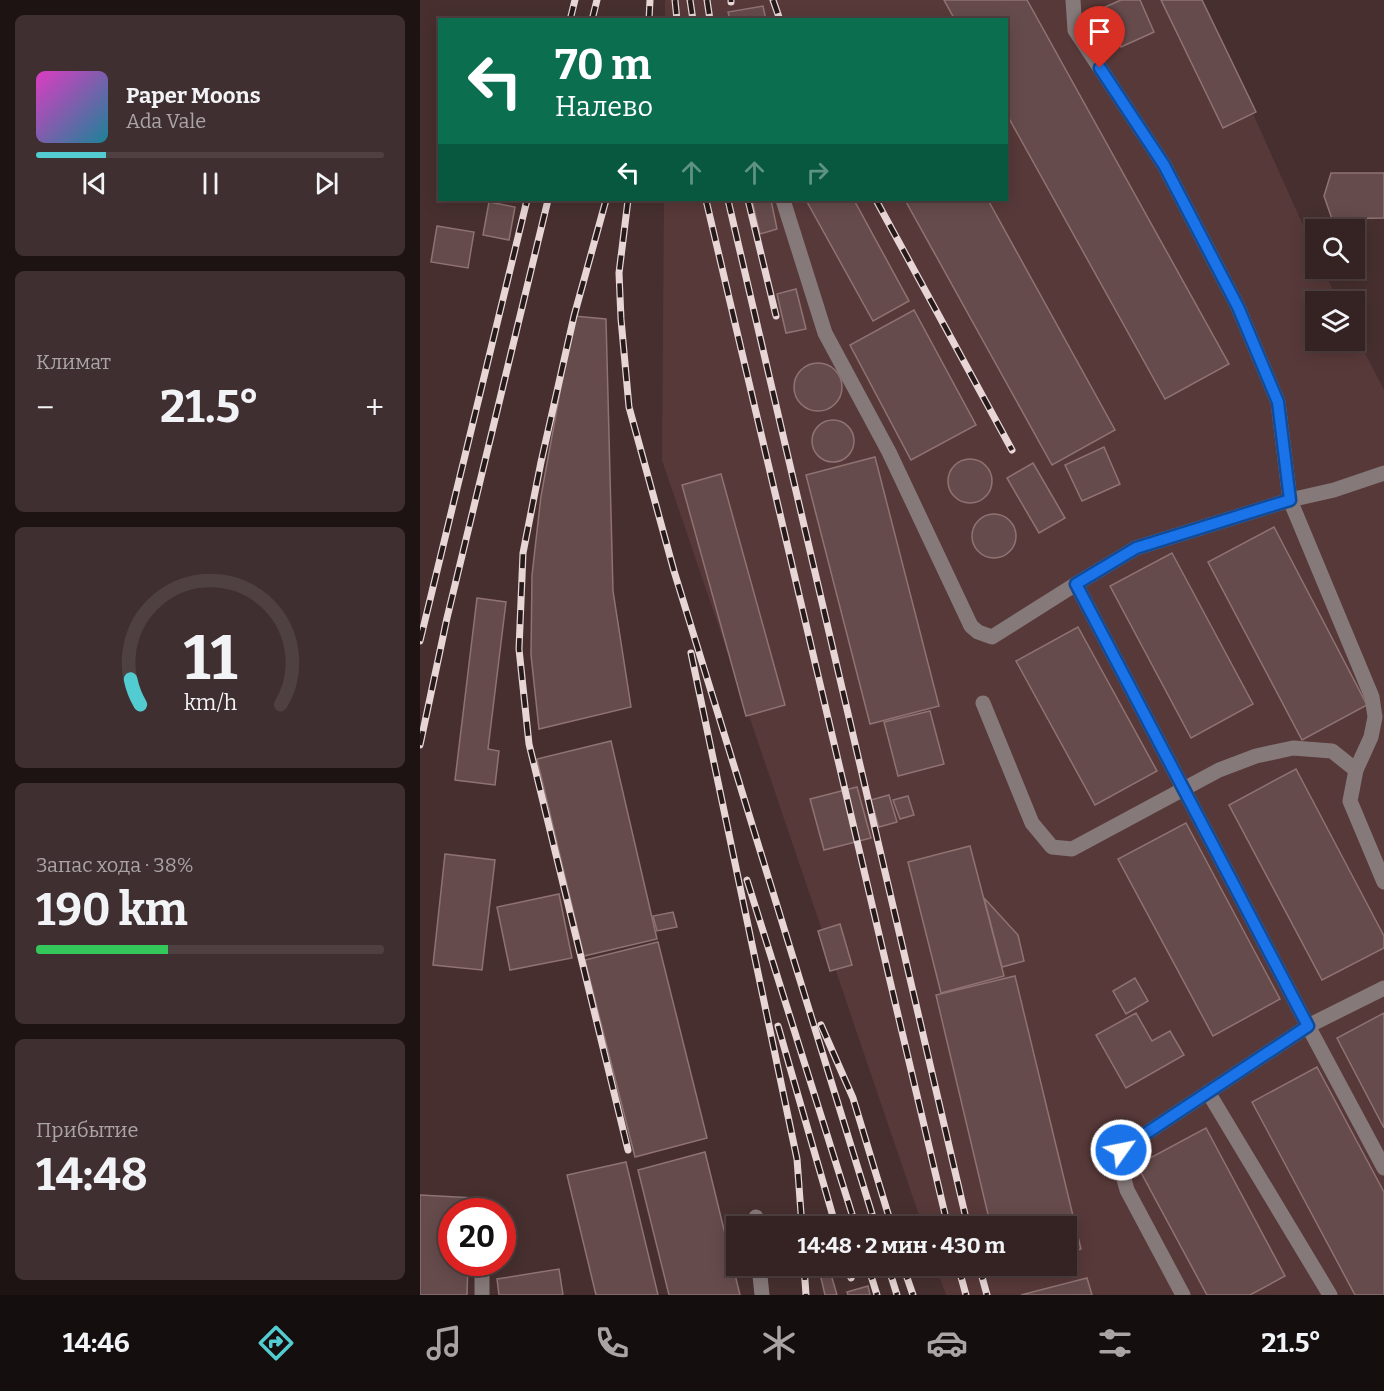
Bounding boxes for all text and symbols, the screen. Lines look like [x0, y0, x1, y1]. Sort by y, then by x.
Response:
pin [1074, 6, 1125, 68]
icon: arrive [1083, 15, 1116, 48]
text: 70 m [555, 40, 651, 90]
icon: left [456, 42, 534, 120]
text: Paper Moons [126, 82, 261, 109]
text: Налево [555, 91, 653, 123]
text: Ada Vale [126, 109, 206, 133]
icon: left [612, 156, 645, 189]
icon: ahead [675, 156, 708, 189]
icon: ahead [738, 156, 771, 189]
icon: right [801, 156, 834, 189]
icon: previous [78, 167, 111, 200]
icon: pause [194, 167, 227, 200]
icon: next [310, 167, 343, 200]
map controls [1305, 219, 1365, 351]
button: search [1305, 219, 1365, 279]
button: layers [1305, 291, 1365, 351]
text: Климат [36, 350, 111, 374]
text: 21.5° [160, 380, 259, 434]
text: − [36, 388, 54, 428]
text: + [365, 388, 384, 428]
text: 11 [183, 621, 237, 696]
text: km/h [183, 690, 237, 716]
text: Запас хода · 38% [36, 853, 194, 877]
text: 190 km [36, 883, 188, 937]
text: Прибытие [36, 1118, 138, 1142]
position arrow [1089, 1118, 1153, 1182]
text: 14:48 [36, 1148, 148, 1202]
speed limit sign: 20 [438, 1198, 516, 1276]
text: 14:48 · 2 мин · 430 m [797, 1232, 1006, 1259]
icon: directions [255, 1322, 297, 1364]
icon: music [423, 1322, 465, 1364]
icon: phone [591, 1322, 633, 1364]
icon: climate [758, 1322, 800, 1364]
icon: car [926, 1322, 968, 1364]
icon: filters [1094, 1322, 1136, 1364]
text: 14:46 [63, 1327, 130, 1359]
text: 21.5° [1261, 1327, 1321, 1359]

